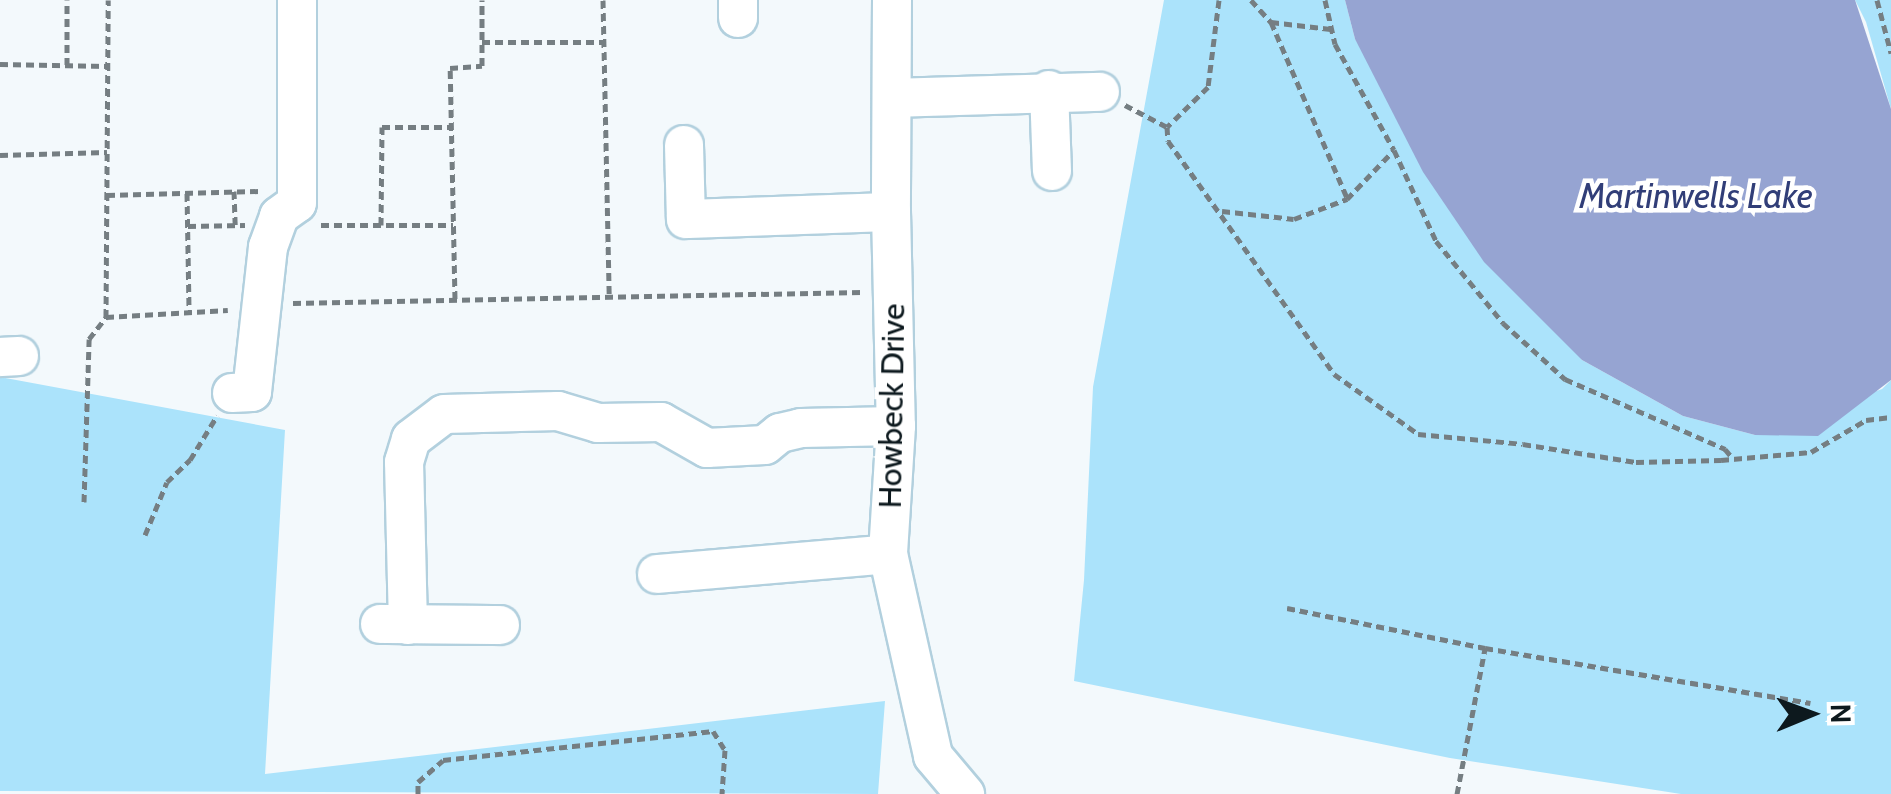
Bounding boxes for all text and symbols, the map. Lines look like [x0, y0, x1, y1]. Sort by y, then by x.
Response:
water label: Martinwells Lake [1579, 175, 1813, 217]
street label: Howbeck Drive [871, 303, 913, 509]
north arrow [1761, 664, 1861, 764]
text: N [1824, 703, 1858, 724]

